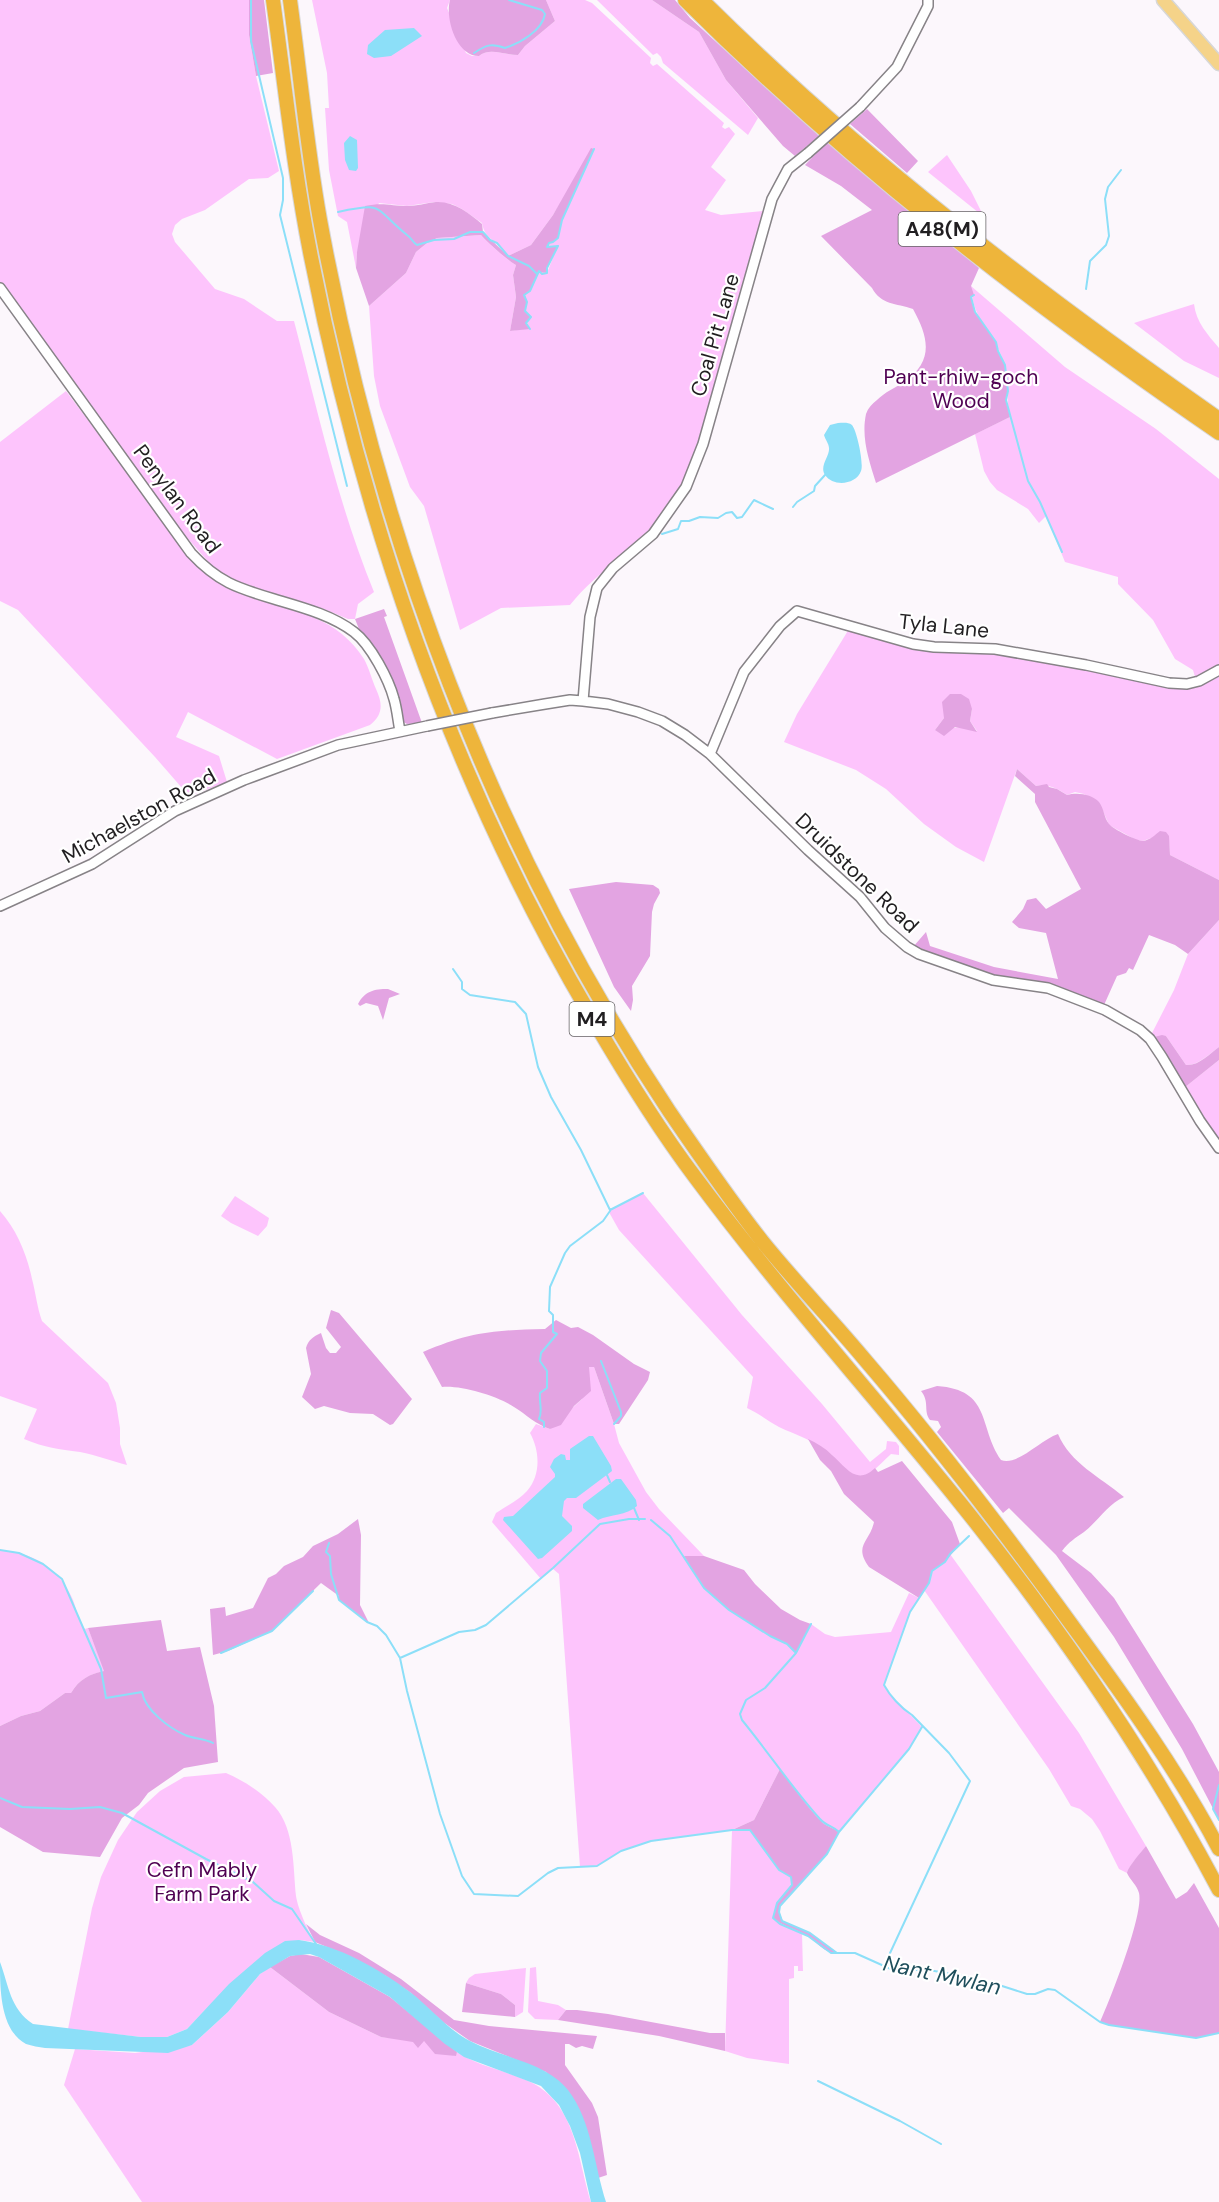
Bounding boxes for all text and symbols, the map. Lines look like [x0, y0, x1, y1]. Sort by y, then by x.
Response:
road number: A48(M) [898, 212, 986, 246]
street label: Coal Pit Lane [684, 270, 746, 400]
park label: Pant-rhiw-goch Wood [884, 363, 1038, 415]
street label: Penylan Road [127, 439, 227, 559]
street label: Tyla Lane [897, 607, 991, 645]
street label: Michaelston Road [57, 762, 221, 870]
street label: Druidstone Road [789, 807, 925, 939]
road number: M4 [570, 1002, 614, 1036]
park label: Cefn Mably Farm Park [147, 1856, 257, 1908]
water label: Nant Mwlan [880, 1948, 1004, 2002]

